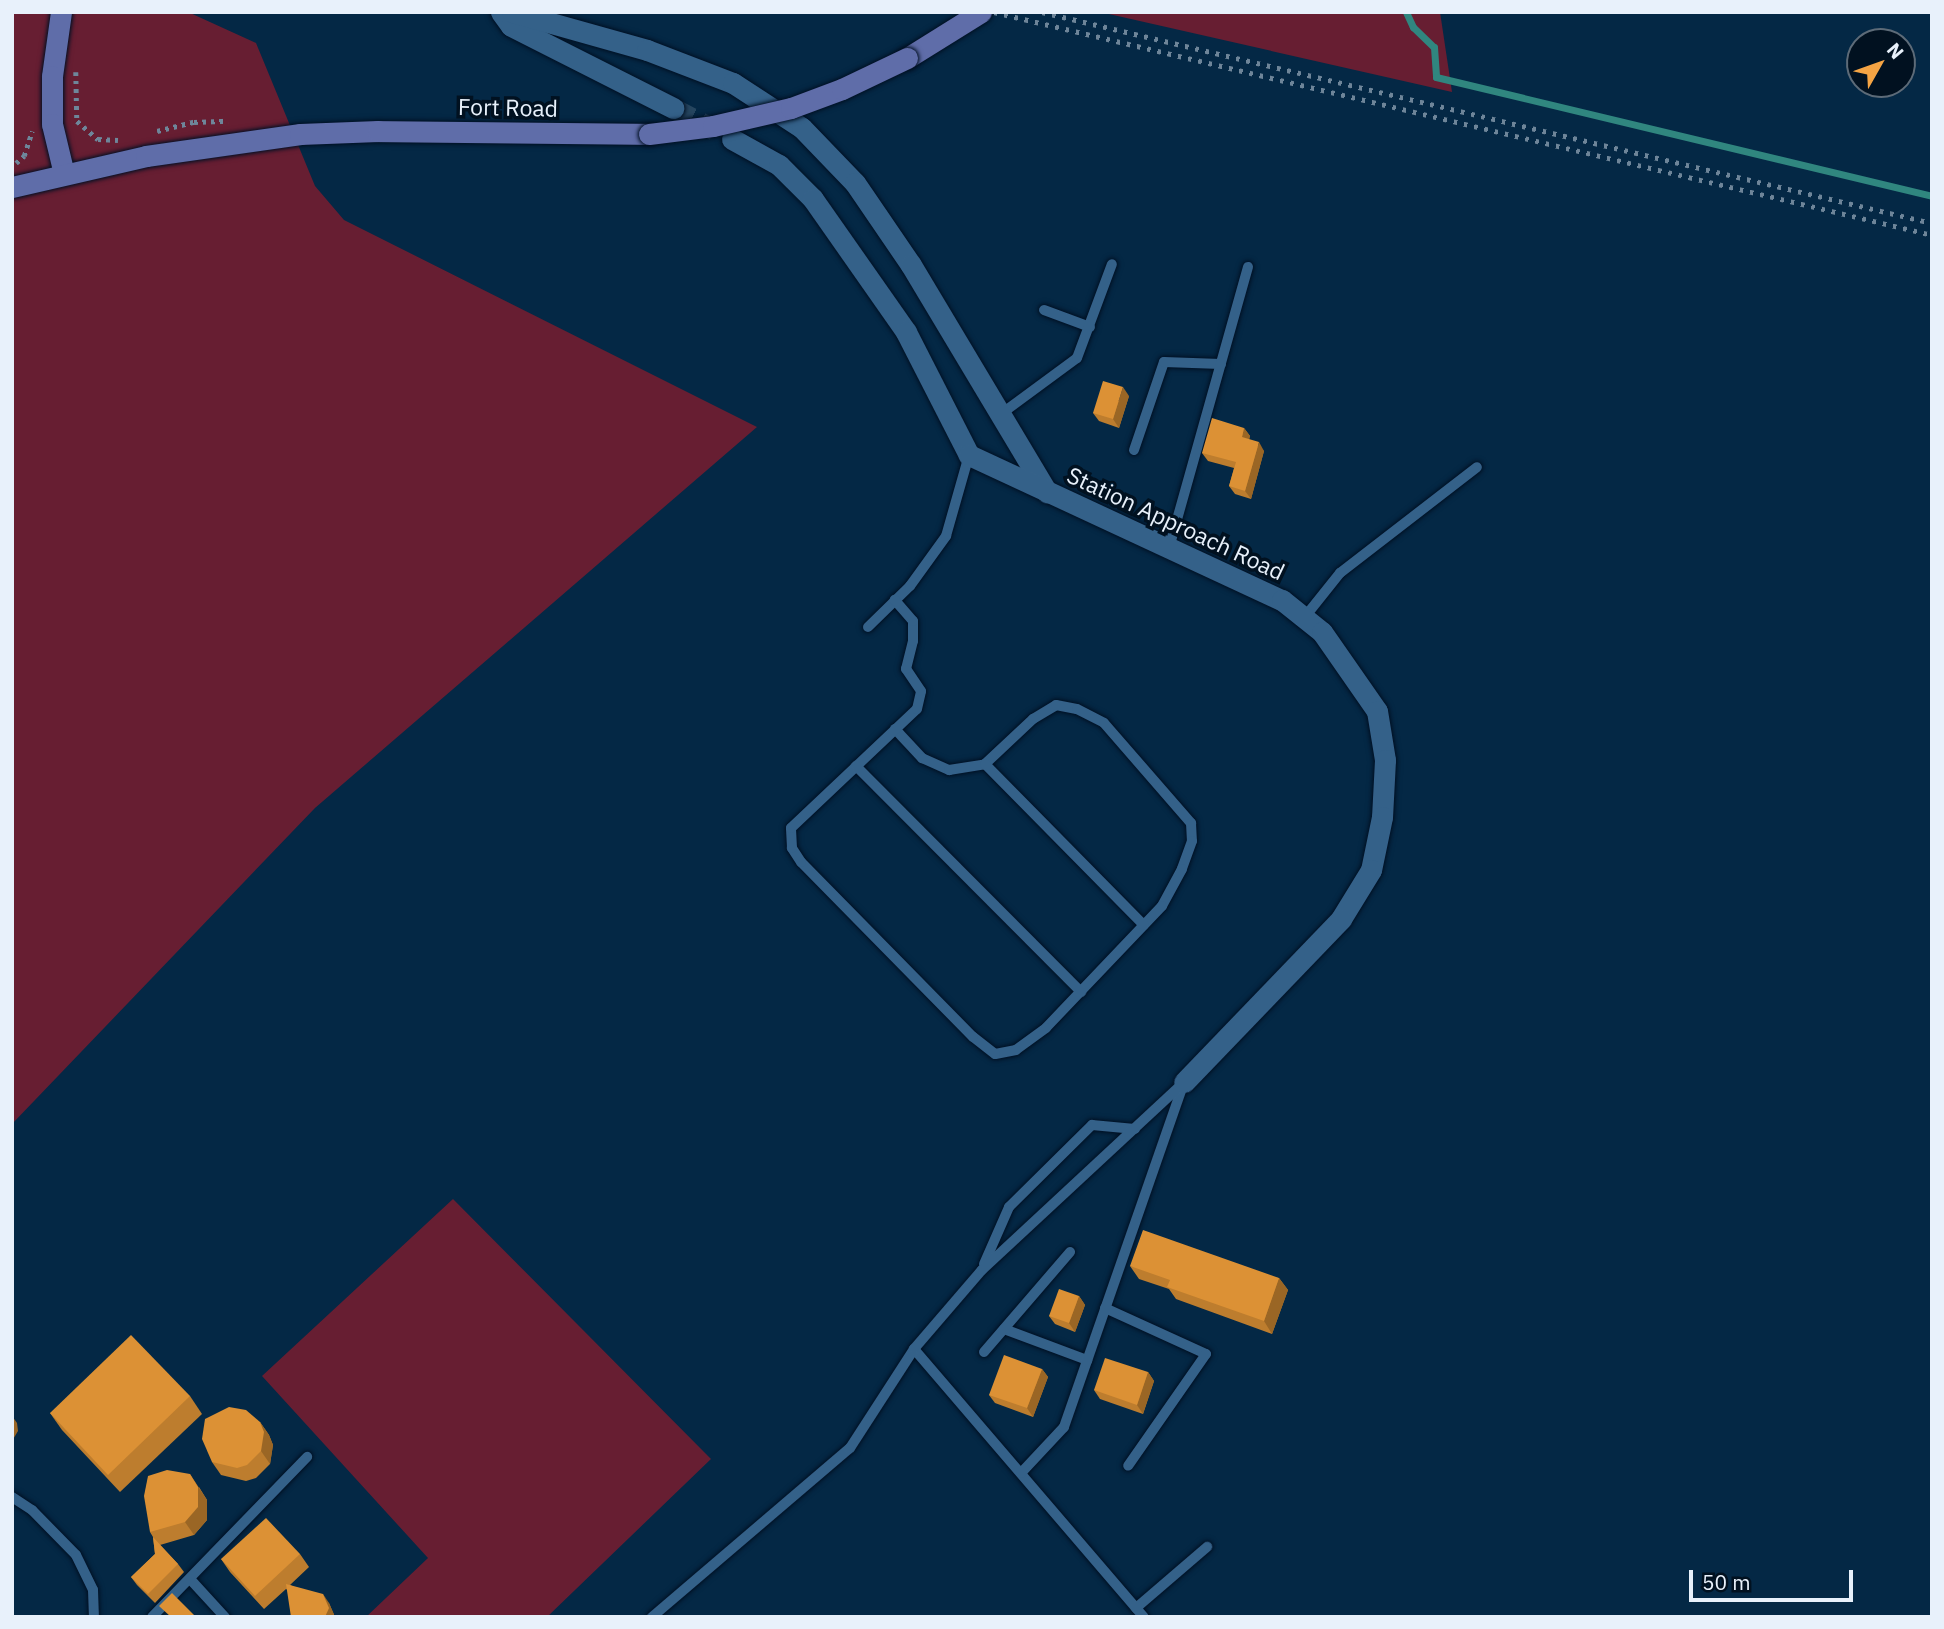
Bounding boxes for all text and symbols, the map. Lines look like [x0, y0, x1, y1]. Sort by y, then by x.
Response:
north arrow [1846, 28, 1916, 98]
text: N [1882, 38, 1909, 64]
street label: Fort Road [458, 92, 558, 122]
street label: Station Approach Road [1063, 460, 1289, 586]
scale bar [1692, 1556, 1856, 1600]
text: 50 m [1702, 1568, 1751, 1596]

